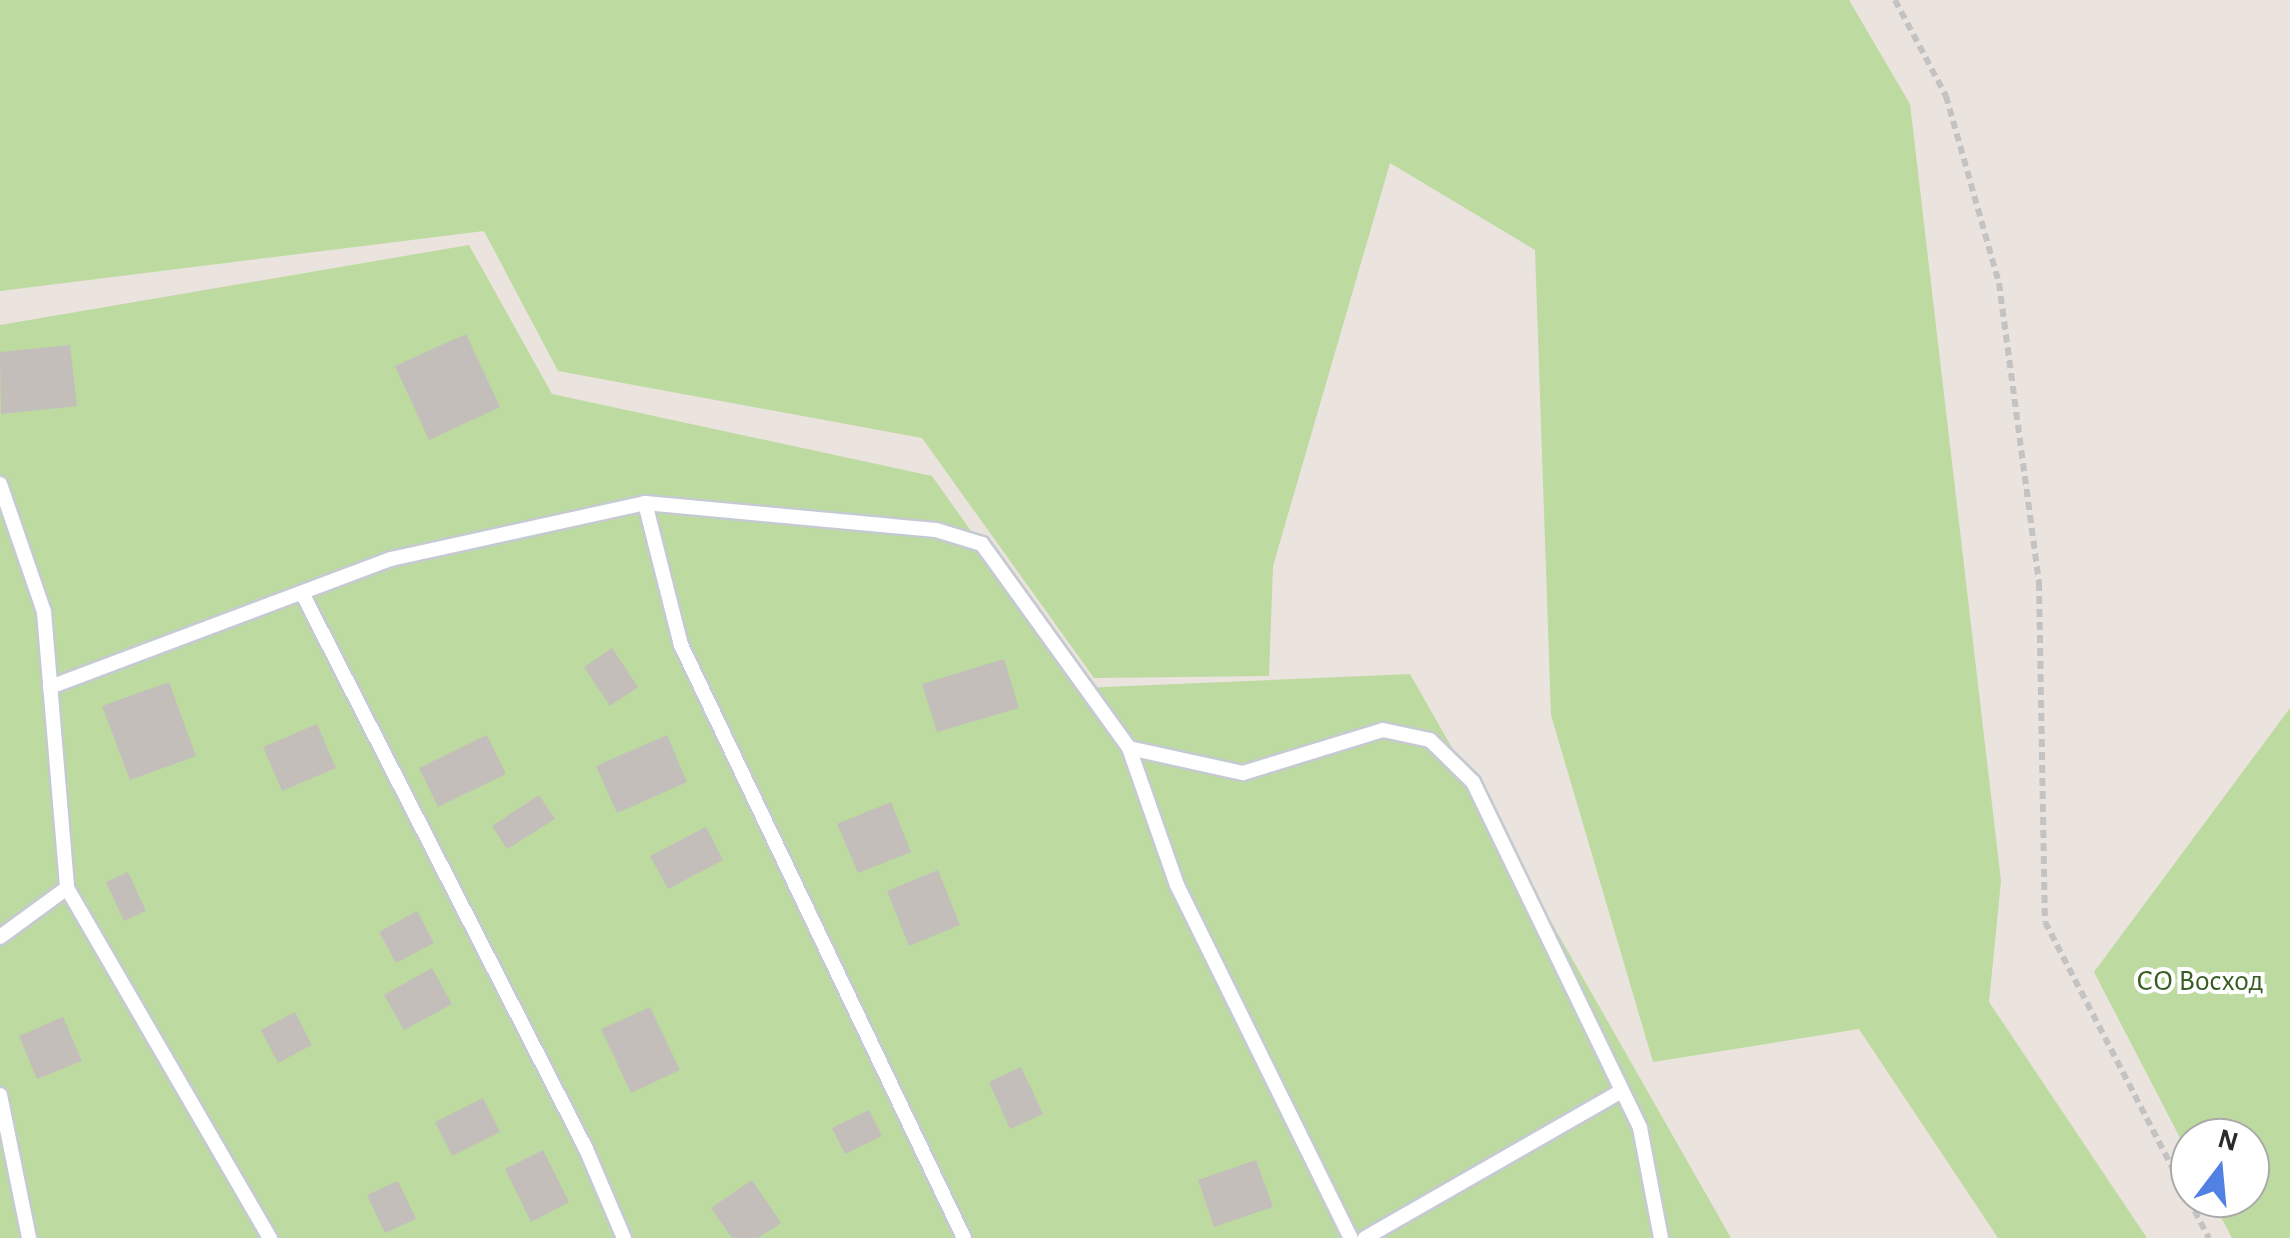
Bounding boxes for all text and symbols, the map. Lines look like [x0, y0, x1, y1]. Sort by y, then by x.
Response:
park label: СО Восход [2136, 963, 2264, 999]
north arrow [2170, 1118, 2270, 1218]
text: N [2215, 1125, 2241, 1157]

